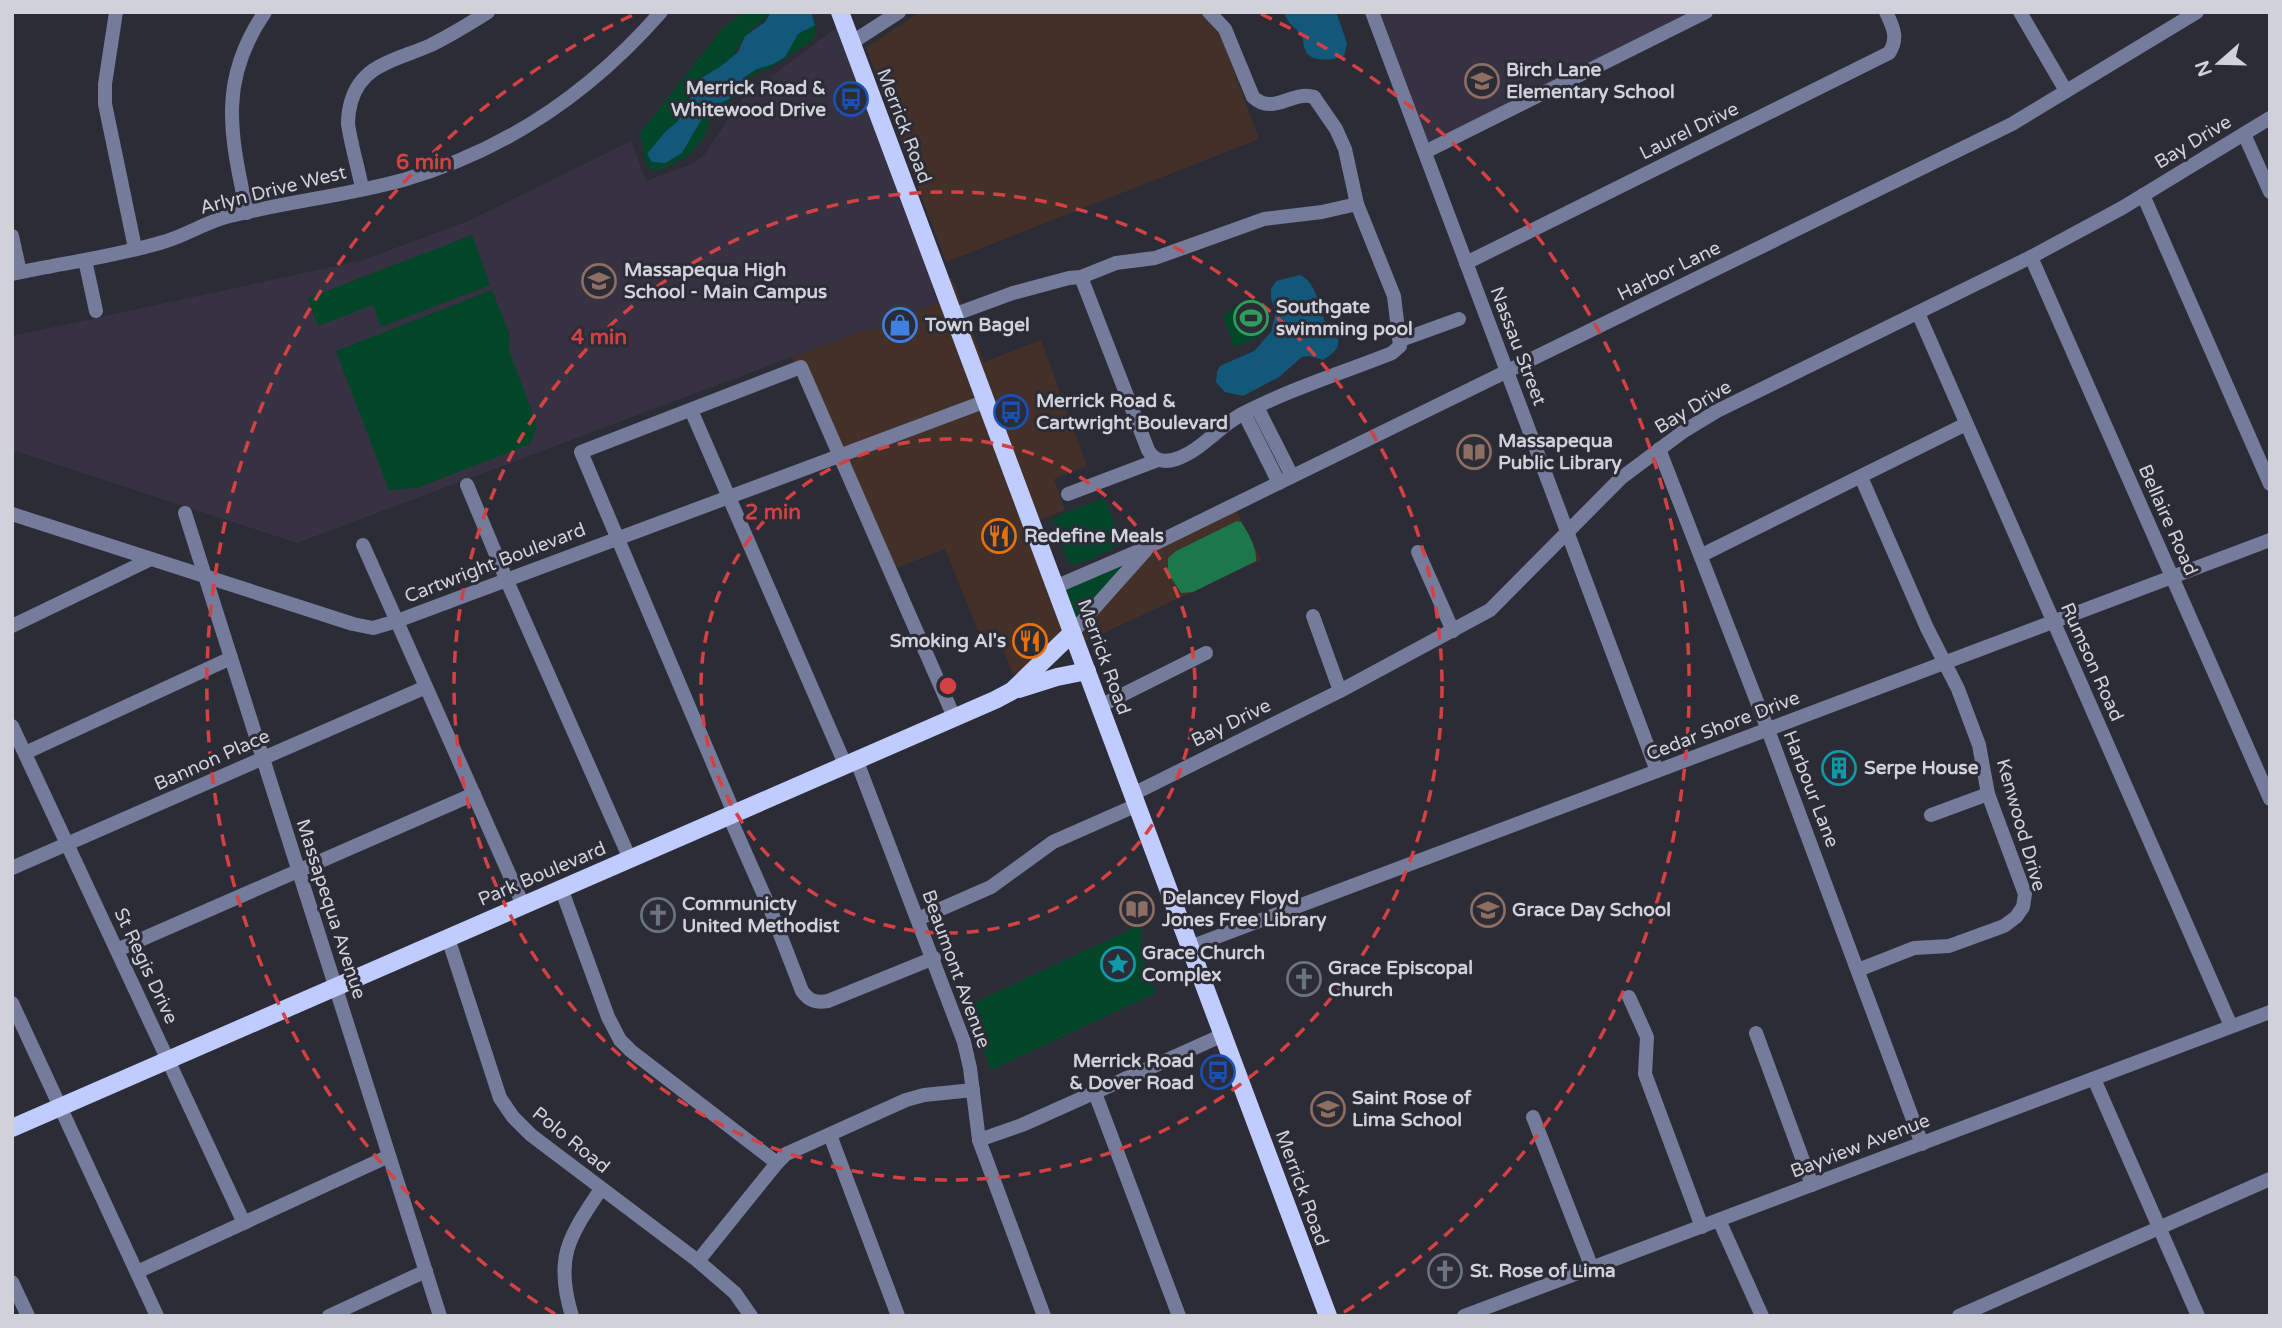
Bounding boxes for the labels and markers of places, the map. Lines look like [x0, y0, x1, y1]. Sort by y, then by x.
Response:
place label: Birch Lane Elementary School [1506, 59, 1675, 104]
school or university icon: Birch Lane Elementary School [1463, 62, 1501, 100]
place label: Merrick Road & Whitewood Drive [671, 77, 826, 121]
bus stop icon: Merrick Road & Whitewood Drive [832, 80, 870, 118]
place label: Massapequa High School - Main Campus [624, 259, 827, 304]
school or university icon: Massapequa High School - Main Campus [580, 262, 618, 300]
place label: Southgate swimming pool [1276, 296, 1413, 341]
sports icon: Southgate swimming pool [1232, 299, 1270, 337]
shop icon: Town Bagel [881, 306, 919, 344]
place label: Town Bagel [924, 314, 1030, 337]
place label: Merrick Road & Cartwright Boulevard [1036, 390, 1228, 435]
bus stop icon: Merrick Road & Cartwright Boulevard [992, 393, 1030, 431]
place label: Massapequa Public Library [1498, 430, 1623, 475]
library icon: Massapequa Public Library [1455, 433, 1493, 471]
restaurant icon: Redefine Meals [980, 517, 1018, 555]
place label: Redefine Meals [1024, 525, 1164, 547]
restaurant icon: Smoking Al's [1011, 622, 1049, 660]
place label: Smoking Al's [890, 630, 1006, 653]
centre of rings [936, 674, 960, 698]
building icon: Serpe House [1820, 749, 1858, 787]
place label: Serpe House [1864, 757, 1979, 780]
place label: Delancey Floyd Jones Free Library [1161, 887, 1327, 932]
library icon: Delancey Floyd Jones Free Library [1118, 890, 1156, 928]
school or university icon: Grace Day School [1469, 891, 1507, 929]
place label: Communicty United Methodist [682, 893, 840, 937]
church icon: Communicty United Methodist [639, 896, 677, 934]
place label: Grace Day School [1512, 899, 1671, 922]
place label: Grace Church Complex [1142, 942, 1265, 987]
place icon: Grace Church Complex [1099, 945, 1137, 983]
place label: Grace Episcopal Church [1328, 957, 1473, 1001]
church icon: Grace Episcopal Church [1285, 960, 1323, 998]
place label: Merrick Road & Dover Road [1069, 1050, 1194, 1094]
bus stop icon: Merrick Road & Dover Road [1199, 1053, 1237, 1091]
place label: Saint Rose of Lima School [1352, 1087, 1472, 1131]
school or university icon: Saint Rose of Lima School [1309, 1090, 1347, 1128]
church icon: St. Rose of Lima [1426, 1252, 1464, 1290]
place label: St. Rose of Lima [1470, 1260, 1616, 1282]

